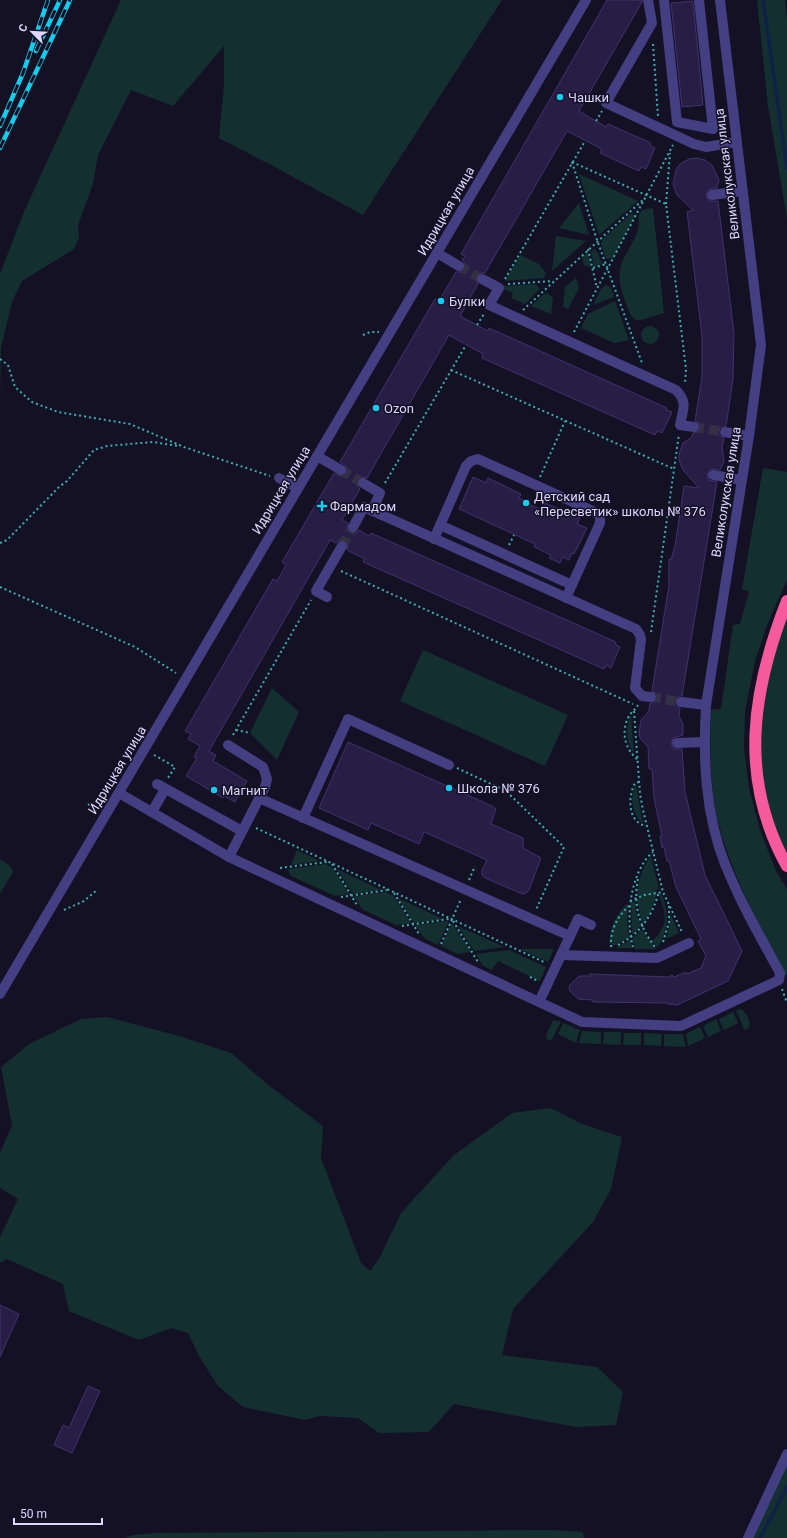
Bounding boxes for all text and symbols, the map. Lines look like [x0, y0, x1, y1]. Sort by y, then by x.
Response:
north arrow [12, 12, 52, 52]
text: С [16, 22, 31, 34]
place label: Чашки [568, 90, 609, 105]
marker: Чашки [555, 92, 565, 102]
street label: Великолукская улица [712, 108, 742, 240]
street label: Идрицкая улица [415, 164, 477, 258]
place label: Булки [449, 294, 485, 309]
marker: Булки [436, 296, 446, 306]
place label: Ozon [384, 401, 414, 416]
marker: Ozon [371, 403, 381, 413]
street label: Великолукская улица [708, 426, 744, 558]
street label: Идрицкая улица [249, 443, 313, 537]
place label: Детский сад «Пересветик» школы № 376 [534, 489, 706, 519]
marker: Детский сад «Пересветик» школы № 376 [521, 498, 531, 508]
place label: Фармадом [330, 499, 396, 514]
marker: Фармадом [317, 501, 327, 511]
street label: Идрицкая улица [85, 723, 149, 817]
place label: Школа № 376 [457, 781, 540, 796]
place label: Магнит [222, 783, 267, 798]
marker: Школа № 376 [444, 783, 454, 793]
marker: Магнит [209, 785, 219, 795]
scale bar [14, 1500, 102, 1526]
text: 50 m [20, 1507, 47, 1521]

